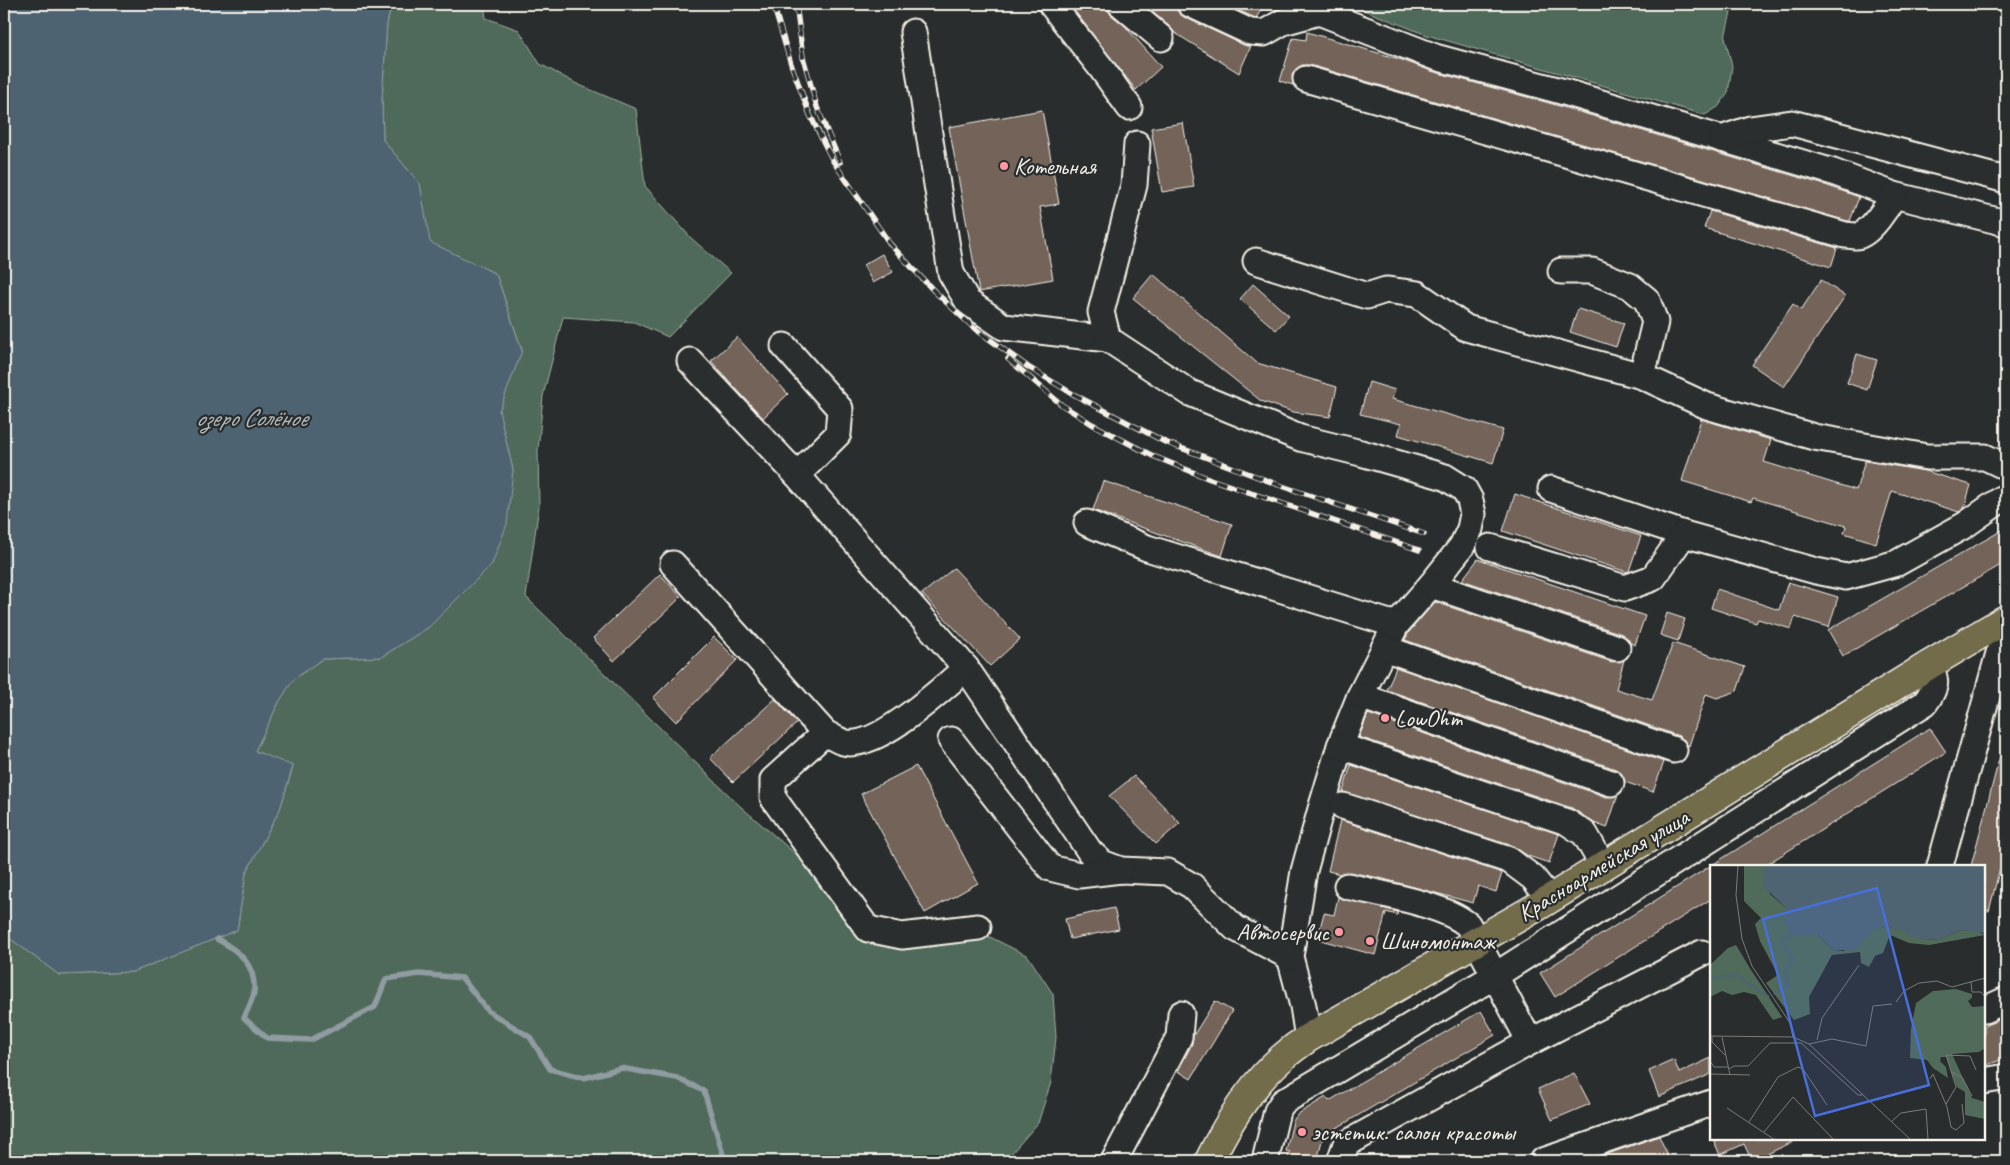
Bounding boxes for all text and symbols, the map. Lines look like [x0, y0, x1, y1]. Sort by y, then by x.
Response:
place label: Котельная [1014, 151, 1097, 181]
marker: Котельная [998, 160, 1010, 172]
water label: озеро Солёное [195, 402, 310, 434]
place label: LowOhm [1395, 703, 1463, 733]
marker: LowOhm [1379, 712, 1391, 724]
street label: Красноармейская улица [1512, 801, 1695, 928]
inset map [1710, 865, 1985, 1140]
place label: Автосервис [1236, 917, 1330, 947]
marker: Автосервис [1333, 926, 1345, 938]
place label: Шиномонтаж [1380, 926, 1497, 956]
marker: Шиномонтаж [1364, 935, 1376, 947]
place label: эстетик. салон красоты [1312, 1117, 1517, 1147]
marker: эстетик. салон красоты [1296, 1126, 1308, 1138]

